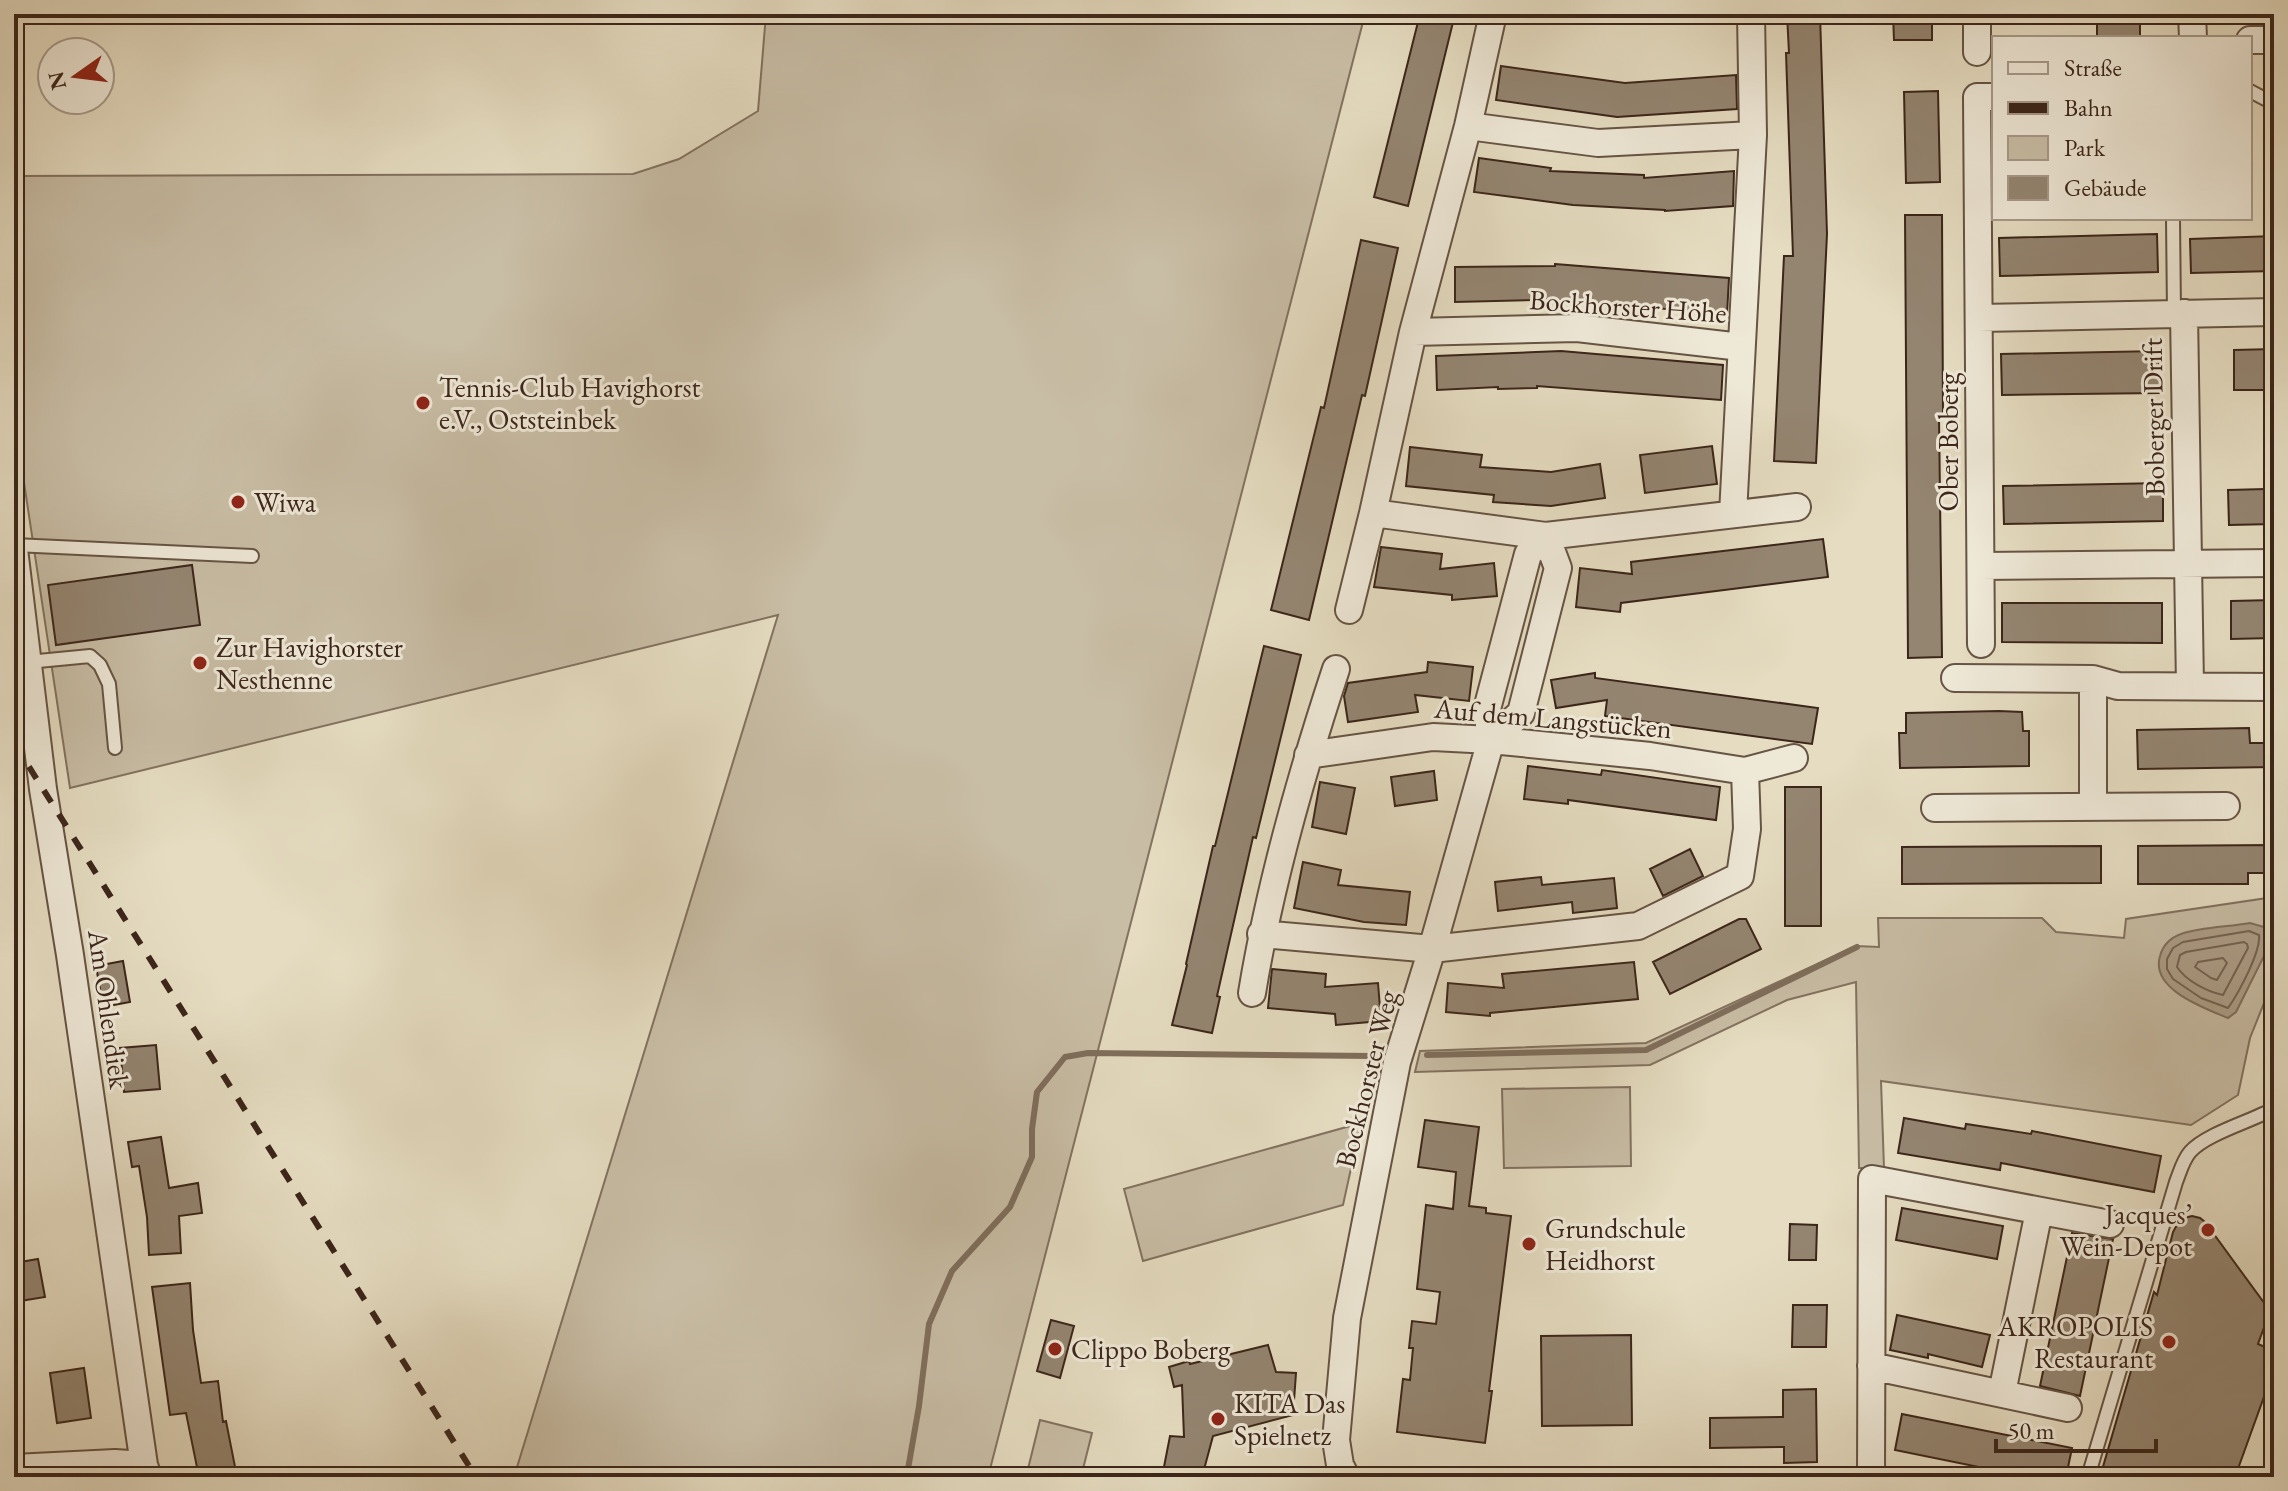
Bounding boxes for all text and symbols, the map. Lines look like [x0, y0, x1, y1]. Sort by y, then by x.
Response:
north arrow [36, 36, 116, 116]
legend [1992, 36, 2252, 220]
text: Straße [2064, 52, 2122, 83]
text: N [41, 68, 73, 93]
text: Bahn [2064, 92, 2113, 123]
text: Park [2064, 132, 2106, 163]
text: Gebäude [2064, 172, 2146, 203]
street label: Bockhorster Höhe [1528, 281, 1728, 331]
street label: Boberger Drift [2134, 337, 2172, 496]
place label: Tennis-Club Havighorst e.V., Oststeinbek [439, 369, 701, 437]
street label: Ober Boberg [1930, 372, 1966, 511]
marker: Tennis-Club Havighorst e.V., Oststeinbek [414, 394, 432, 412]
place label: Wiwa [254, 484, 317, 520]
marker: Wiwa [229, 493, 247, 511]
place label: Zur Havighorster Nesthenne [216, 629, 404, 697]
marker: Zur Havighorster Nesthenne [191, 654, 209, 672]
street label: Auf dem Langstücken [1432, 690, 1674, 746]
street label: Am Ohlendiek [80, 926, 138, 1092]
street label: Bockhorster Weg [1327, 986, 1406, 1172]
place label: Jacques’ Wein-Depot [2060, 1196, 2192, 1264]
place label: Grundschule Heidhorst [1545, 1210, 1686, 1278]
marker: Jacques’ Wein-Depot [2199, 1221, 2217, 1239]
marker: Grundschule Heidhorst [1520, 1235, 1538, 1253]
place label: AKROPOLIS Restaurant [1997, 1308, 2153, 1376]
place label: Clippo Boberg [1071, 1331, 1231, 1367]
marker: AKROPOLIS Restaurant [2160, 1333, 2178, 1351]
marker: Clippo Boberg [1046, 1340, 1064, 1358]
place label: KITA Das Spielnetz [1234, 1385, 1345, 1453]
scale bar [1996, 1403, 2156, 1453]
marker: KITA Das Spielnetz [1209, 1410, 1227, 1428]
text: 50 m [2008, 1415, 2055, 1446]

